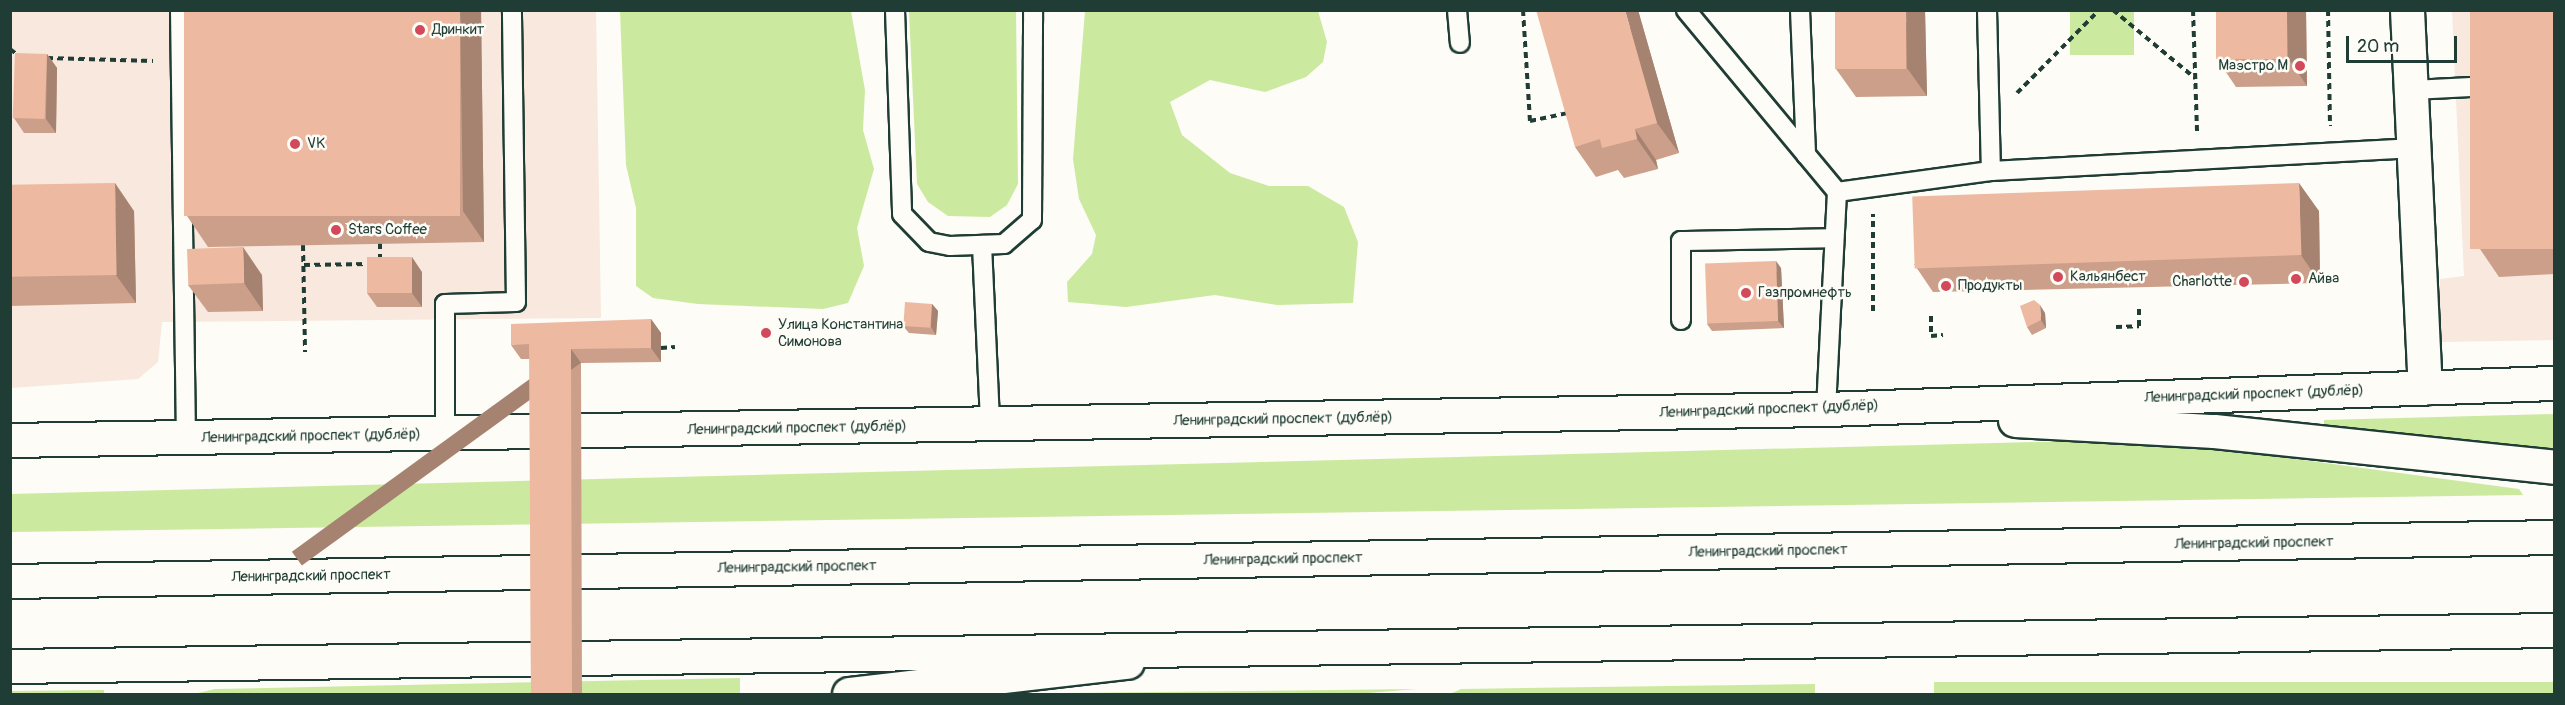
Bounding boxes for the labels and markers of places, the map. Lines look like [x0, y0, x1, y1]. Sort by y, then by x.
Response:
place label: Дринкит [432, 21, 484, 39]
marker: Дринкит [413, 23, 427, 37]
place label: Маэстро М [2218, 57, 2288, 75]
marker: Маэстро М [2293, 59, 2307, 73]
place label: VK [307, 135, 325, 153]
marker: VK [288, 137, 302, 151]
place label: Stars Coffee [348, 221, 427, 239]
marker: Stars Coffee [329, 223, 343, 237]
place label: Кальянбест [2070, 268, 2146, 286]
marker: Кальянбест [2051, 270, 2065, 284]
place label: Айва [2308, 270, 2339, 288]
marker: Айва [2289, 272, 2303, 286]
place label: Charlotte [2172, 273, 2232, 291]
marker: Charlotte [2237, 275, 2251, 289]
place label: Продукты [1958, 277, 2022, 295]
marker: Продукты [1939, 279, 1953, 293]
place label: Газпромнефть [1758, 284, 1852, 302]
marker: Газпромнефть [1739, 286, 1753, 300]
place label: Улица Константина Симонова [778, 315, 903, 350]
marker: Улица Константина Симонова [759, 326, 773, 340]

